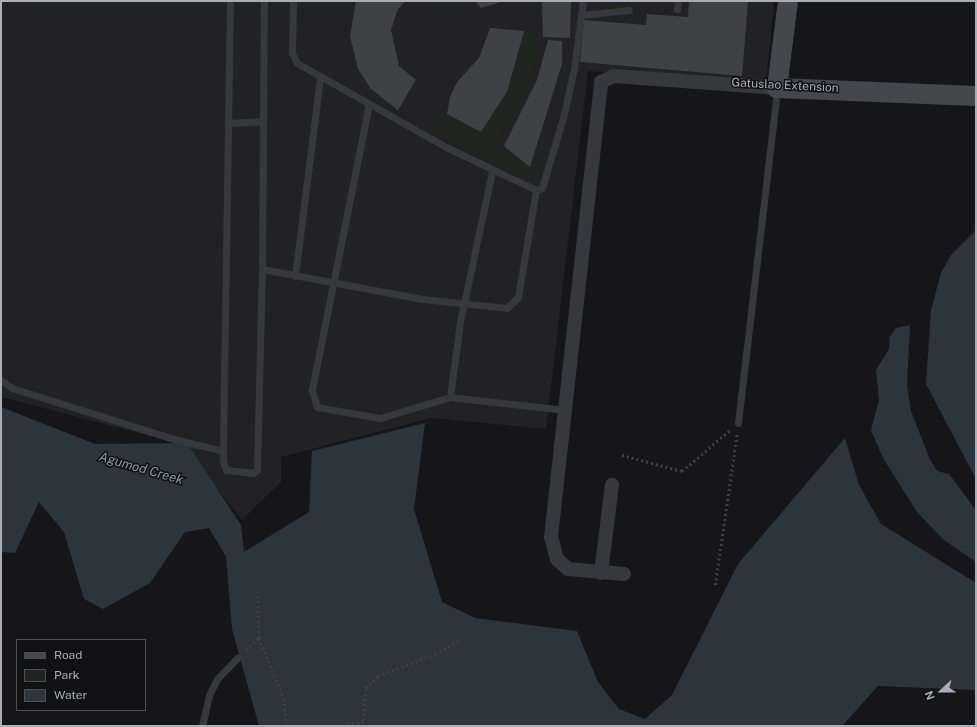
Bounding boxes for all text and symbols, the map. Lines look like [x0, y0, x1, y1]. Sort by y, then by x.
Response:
street label: Gatuslao Extension [731, 76, 839, 96]
water label: Agumod Creek [97, 450, 185, 488]
legend [16, 639, 146, 711]
text: Road [54, 648, 82, 662]
text: Park [54, 668, 80, 682]
north arrow [921, 671, 961, 711]
text: Water [54, 688, 87, 702]
text: N [923, 689, 937, 701]

